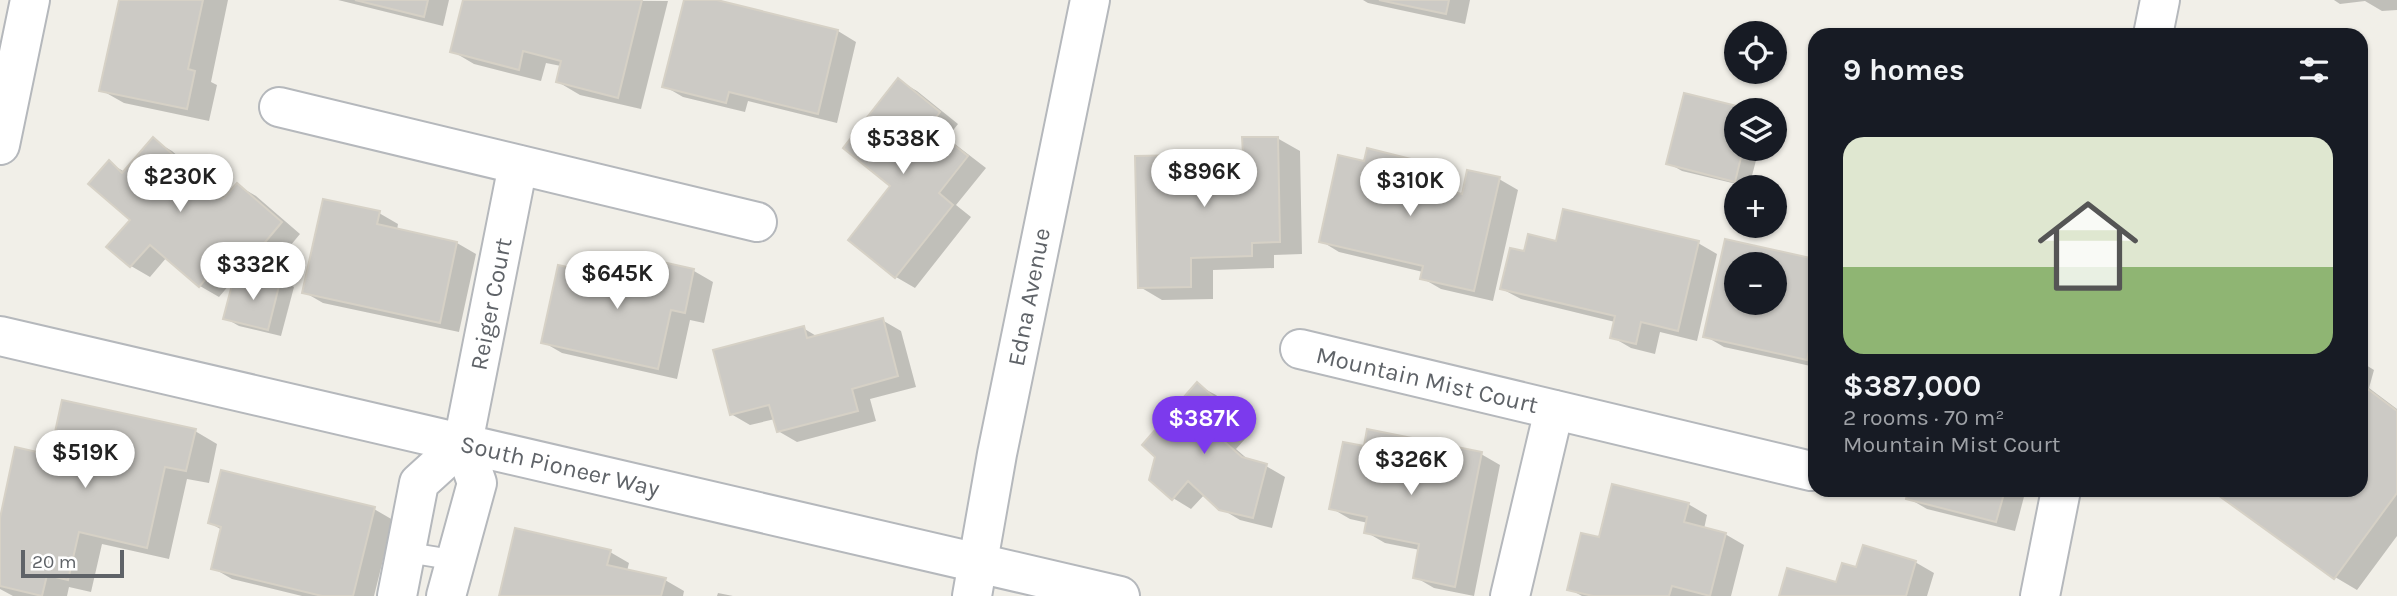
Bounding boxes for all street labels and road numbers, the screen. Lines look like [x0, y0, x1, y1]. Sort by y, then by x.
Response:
street label: Edna Avenue [1002, 226, 1056, 368]
street label: Reiger Court [464, 235, 518, 373]
street label: Mountain Mist Court [1313, 341, 1541, 419]
street label: South Pioneer Way [458, 429, 662, 503]

